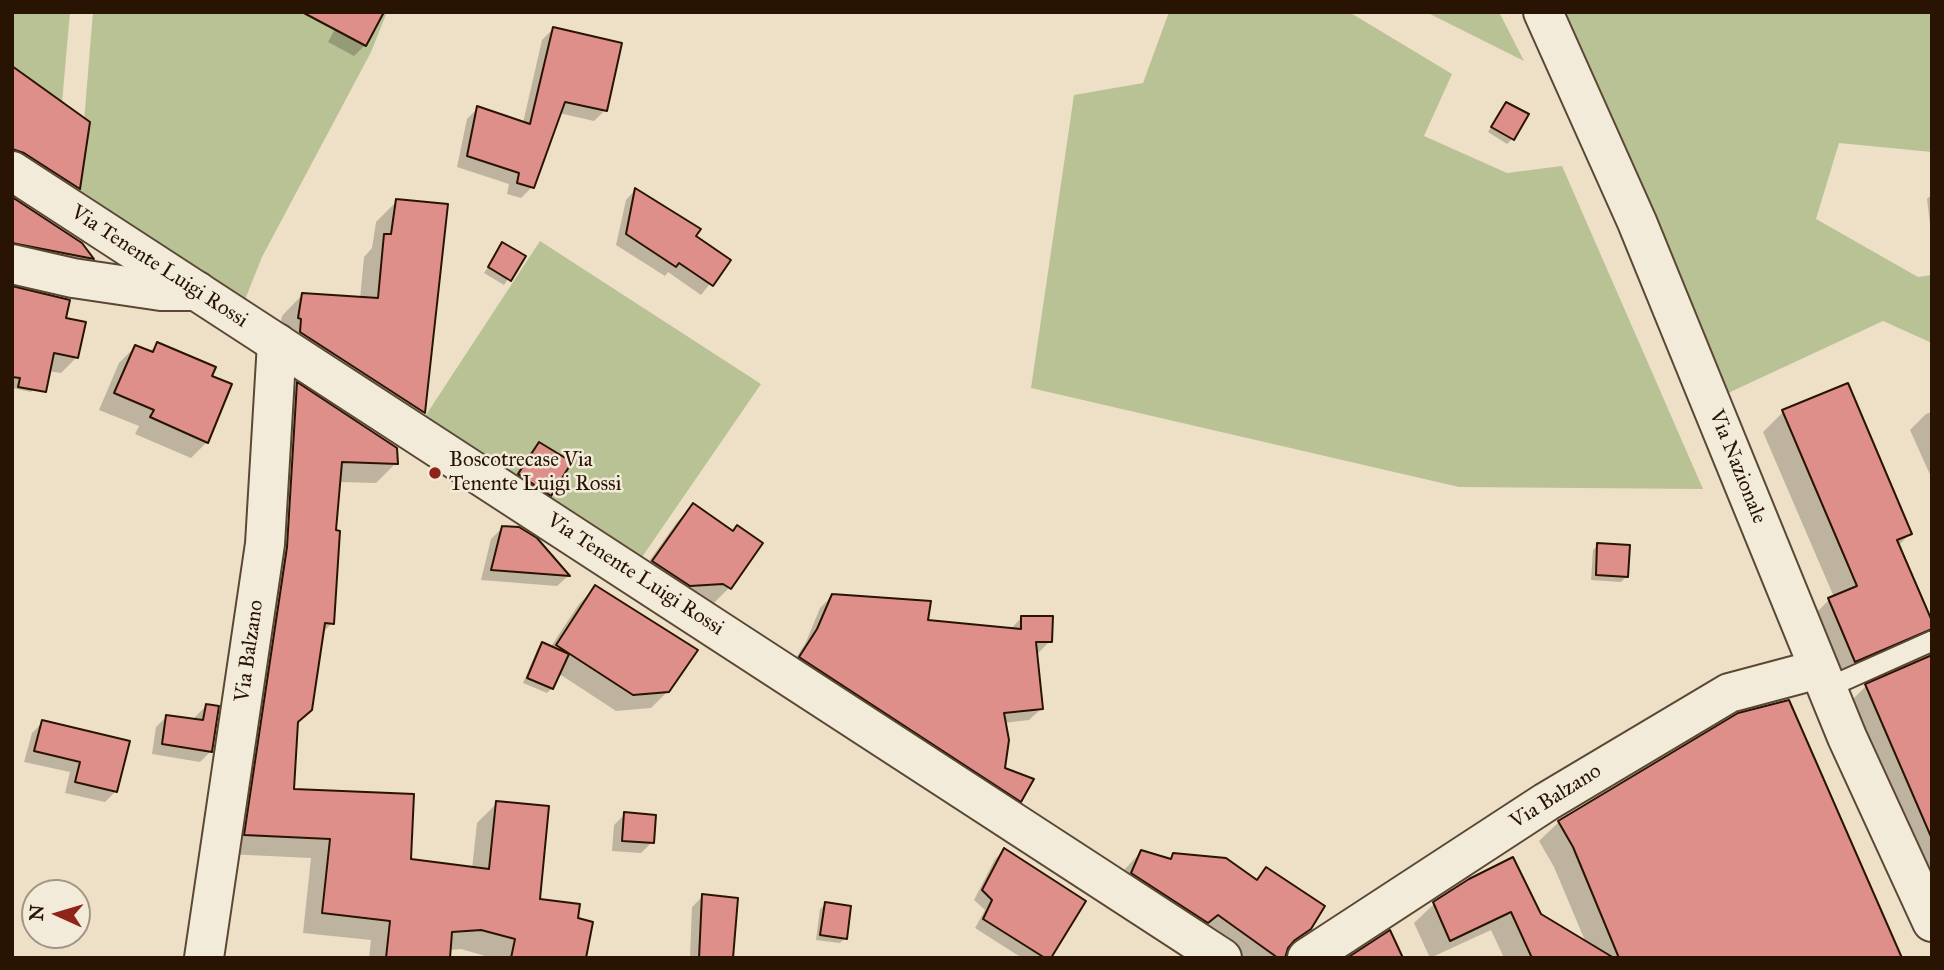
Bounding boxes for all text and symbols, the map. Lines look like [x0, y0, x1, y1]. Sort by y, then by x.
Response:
street label: Via Tenente Luigi Rossi [66, 200, 252, 334]
street label: Via Nazionale [1703, 406, 1771, 528]
place label: Boscotrecase Via Tenente Luigi Rossi [449, 448, 622, 498]
marker: Boscotrecase Via Tenente Luigi Rossi [427, 465, 443, 481]
street label: Via Tenente Luigi Rossi [542, 508, 728, 642]
street label: Via Balzano [230, 598, 270, 704]
street label: Via Balzano [1506, 759, 1606, 835]
north arrow [21, 879, 91, 949]
text: N [25, 904, 49, 921]

